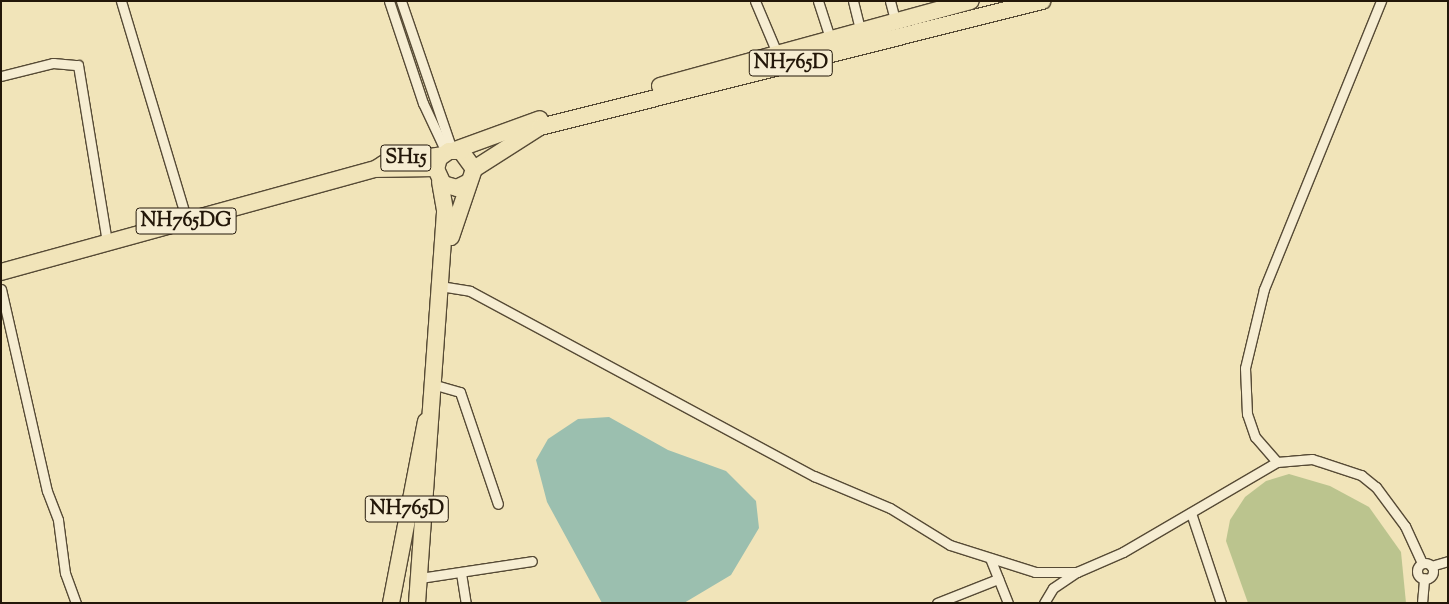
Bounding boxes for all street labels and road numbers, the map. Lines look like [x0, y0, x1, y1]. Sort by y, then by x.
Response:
road number: NH765D [748, 46, 834, 80]
road number: SH15 [380, 140, 432, 176]
road number: NH765DG [135, 204, 237, 238]
road number: NH765D [364, 492, 450, 526]

